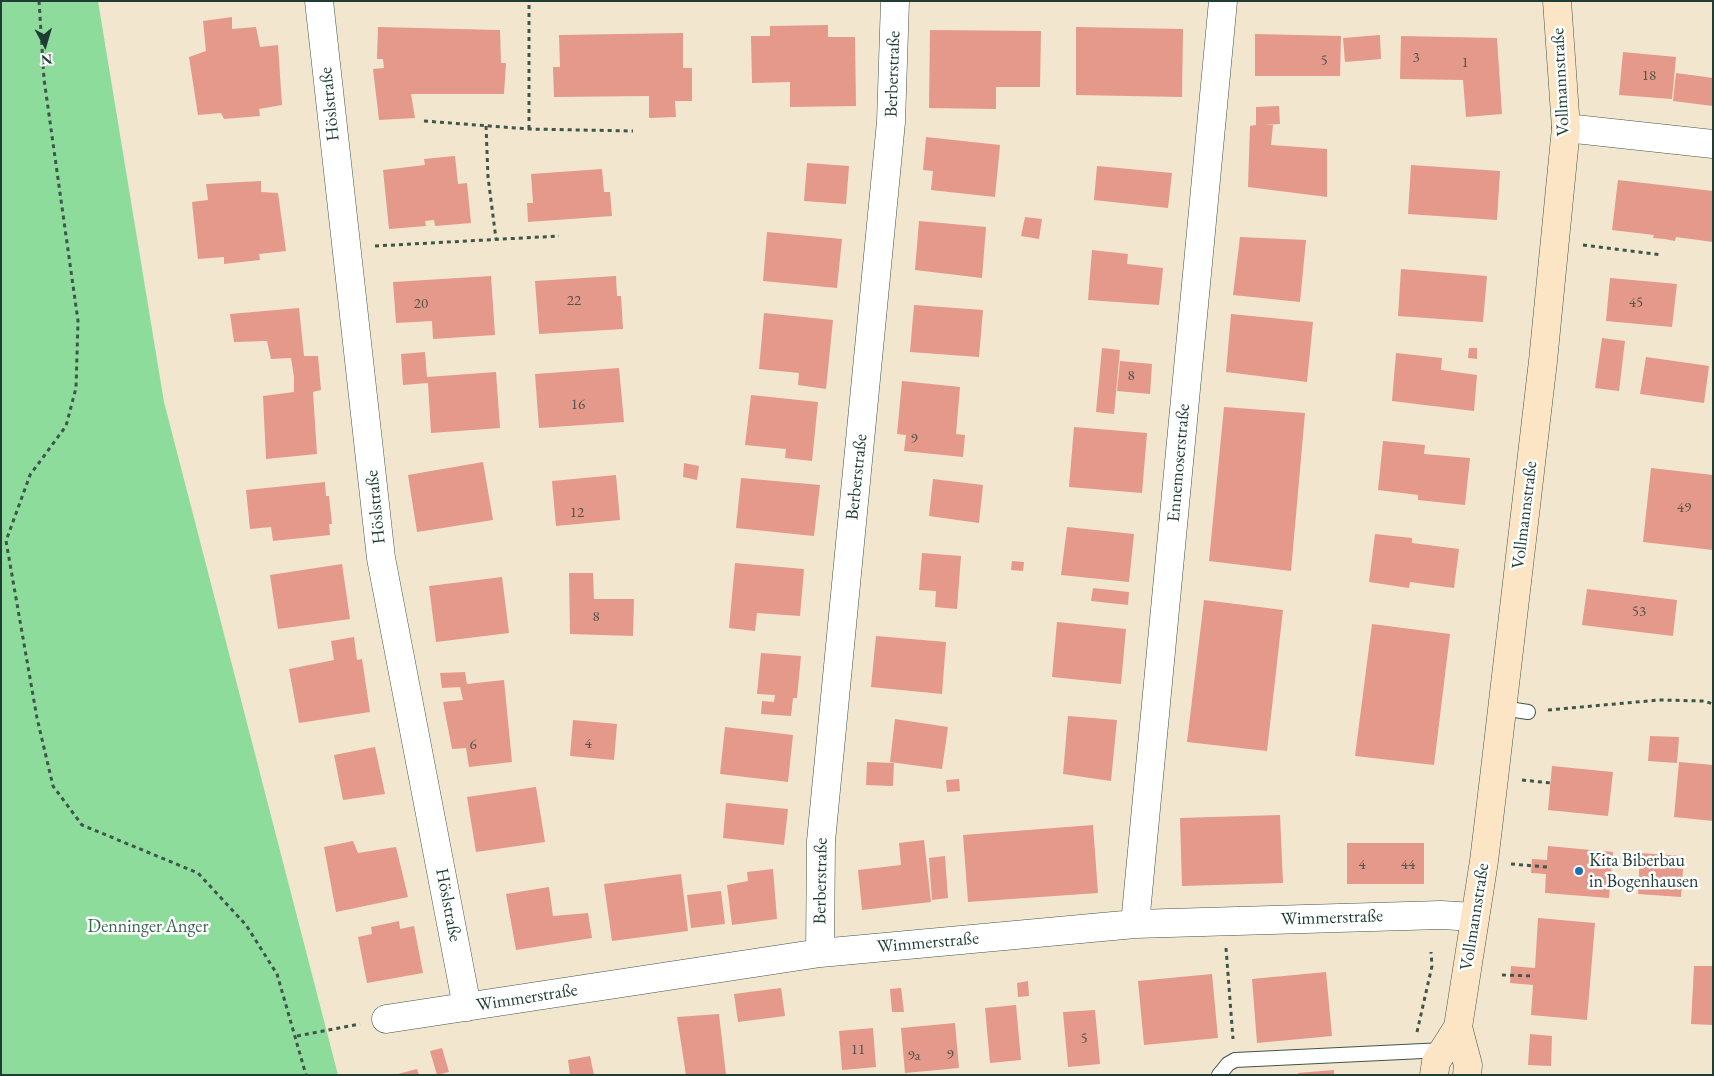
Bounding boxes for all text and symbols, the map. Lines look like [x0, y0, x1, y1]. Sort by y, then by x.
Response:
north arrow [20, 20, 70, 70]
street label: Vollmannstraße [1547, 27, 1575, 137]
street label: Berberstraße [881, 30, 905, 118]
house number: 3 [1412, 49, 1420, 67]
text: N [40, 50, 53, 69]
house number: 5 [1320, 52, 1328, 70]
house number: 1 [1461, 54, 1469, 72]
street label: Höslstraße [315, 66, 345, 142]
house number: 18 [1642, 67, 1656, 85]
house number: 22 [567, 292, 581, 310]
house number: 45 [1629, 294, 1643, 312]
house number: 20 [414, 295, 428, 313]
house number: 8 [1127, 367, 1135, 385]
house number: 16 [571, 396, 585, 414]
street label: Ennemoserstraße [1163, 403, 1195, 523]
house number: 9 [910, 430, 918, 448]
street label: Berberstraße [842, 433, 872, 521]
street label: Vollmannstraße [1508, 460, 1542, 570]
street label: Höslstraße [361, 469, 391, 545]
house number: 49 [1677, 499, 1691, 517]
house number: 12 [570, 504, 584, 522]
house number: 53 [1632, 603, 1646, 621]
house number: 8 [592, 608, 600, 626]
house number: 4 [584, 735, 592, 753]
house number: 6 [469, 736, 477, 754]
street label: Berberstraße [809, 837, 833, 925]
place label: Kita Biberbau in Bogenhausen [1589, 850, 1699, 892]
house number: 4 [1358, 856, 1366, 874]
house number: 44 [1401, 856, 1415, 874]
street label: Vollmannstraße [1456, 862, 1494, 972]
marker: Kita Biberbau in Bogenhausen [1573, 865, 1585, 877]
street label: Höslstraße [430, 866, 466, 944]
street label: Wimmerstraße [1280, 905, 1384, 931]
park label: Denninger Anger [88, 916, 208, 938]
street label: Wimmerstraße [876, 928, 980, 958]
street label: Wimmerstraße [475, 979, 579, 1017]
house number: 5 [1080, 1030, 1088, 1048]
house number: 11 [851, 1041, 865, 1059]
house number: 9 [946, 1046, 954, 1064]
house number: 9a [907, 1047, 921, 1065]

